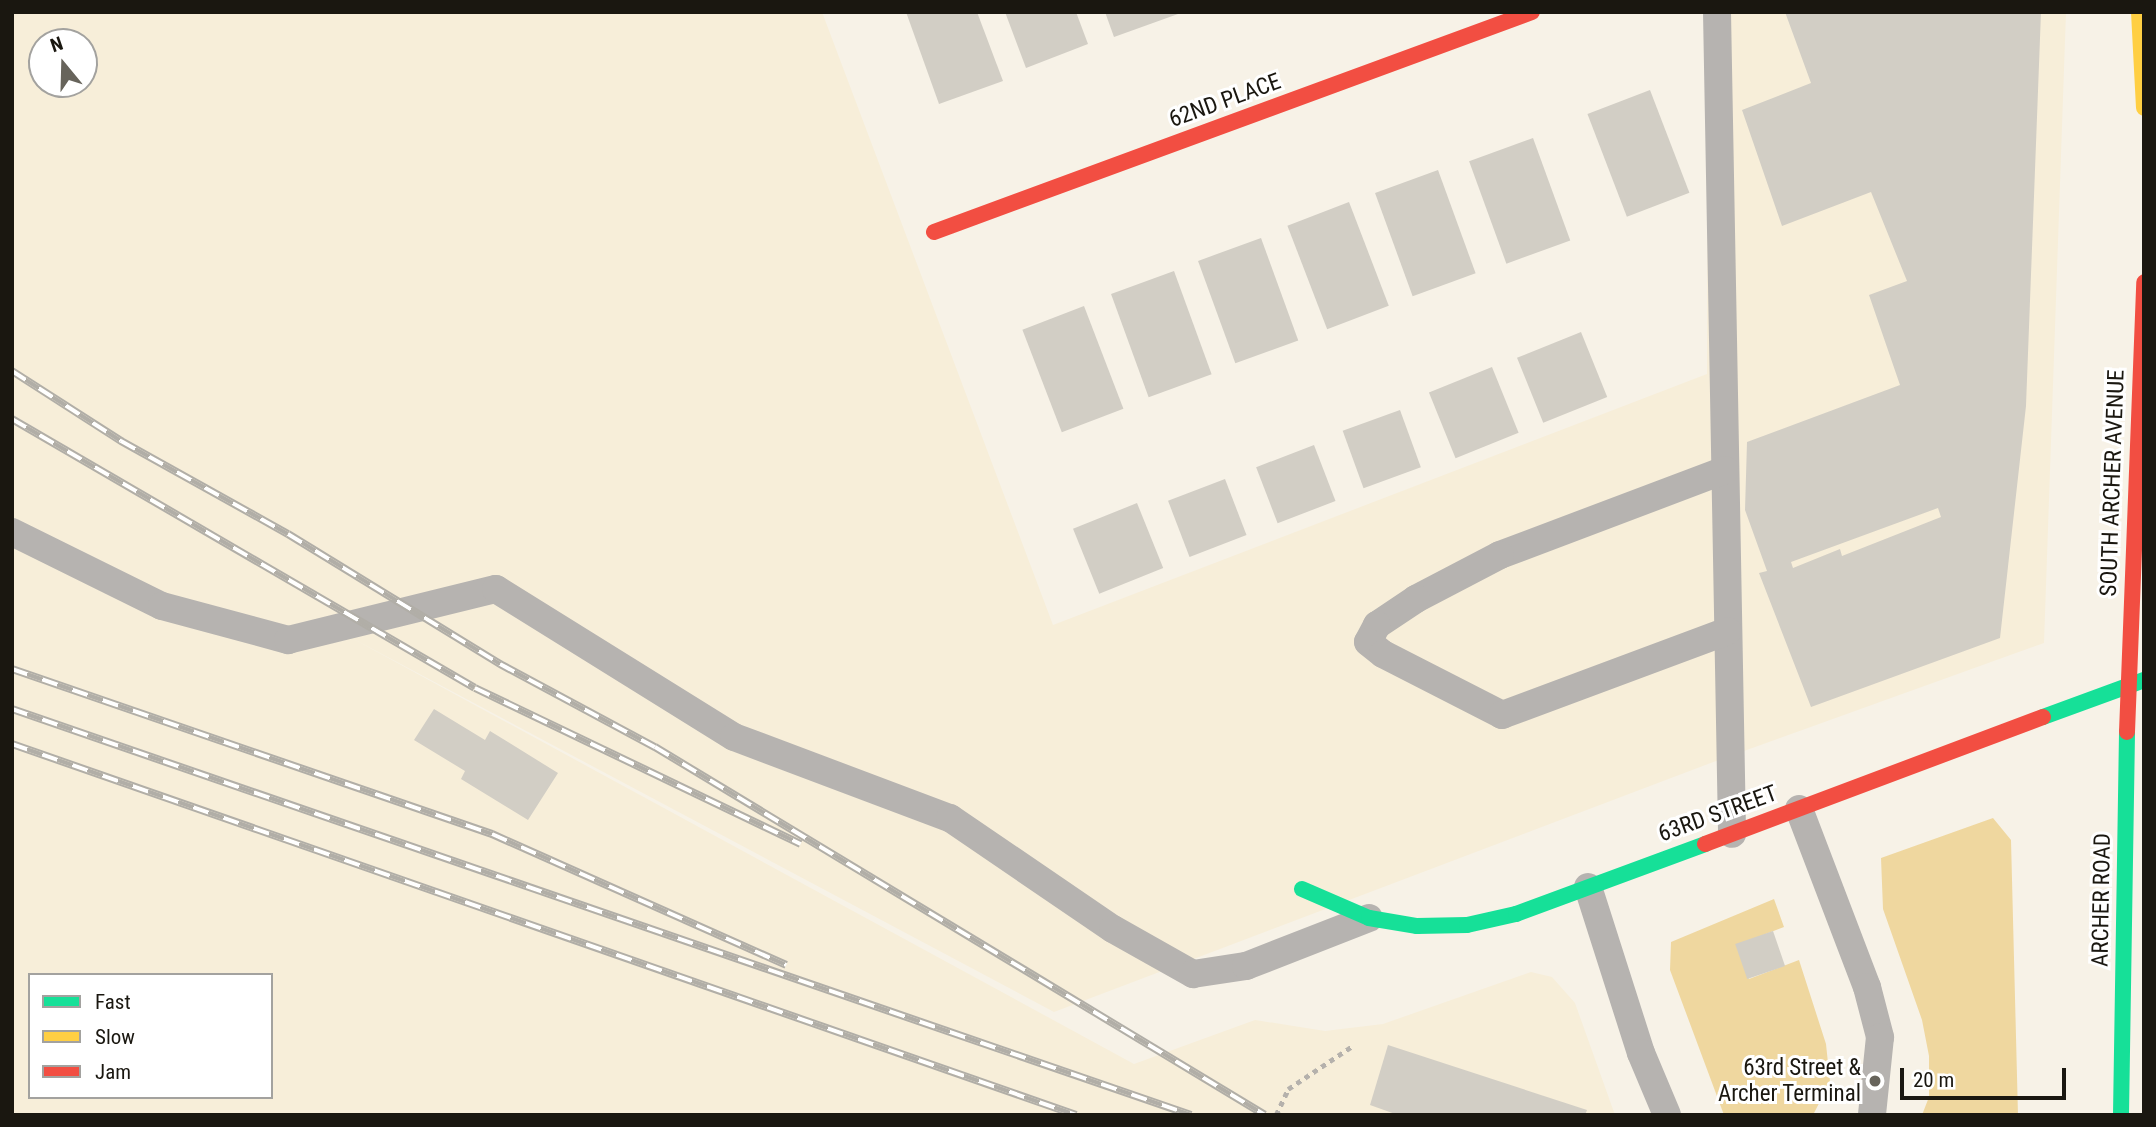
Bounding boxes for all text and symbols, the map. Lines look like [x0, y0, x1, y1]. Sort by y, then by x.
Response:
north arrow [28, 28, 98, 98]
text: N [47, 32, 66, 57]
street label: 62ND PLACE [1165, 68, 1285, 134]
street label: SOUTH ARCHER AVENUE [2095, 369, 2131, 597]
street label: 63RD STREET [1655, 780, 1781, 848]
street label: ARCHER ROAD [2087, 833, 2117, 967]
legend [28, 973, 273, 1099]
text: Fast [95, 990, 131, 1014]
text: Slow [95, 1025, 135, 1049]
place label: 63rd Street & Archer Terminal [1717, 1054, 1861, 1108]
scale bar [1904, 1054, 2070, 1098]
text: Jam [95, 1060, 131, 1084]
text: 20 m [1913, 1068, 1954, 1092]
marker: 63rd Street & Archer Terminal [1867, 1073, 1883, 1089]

